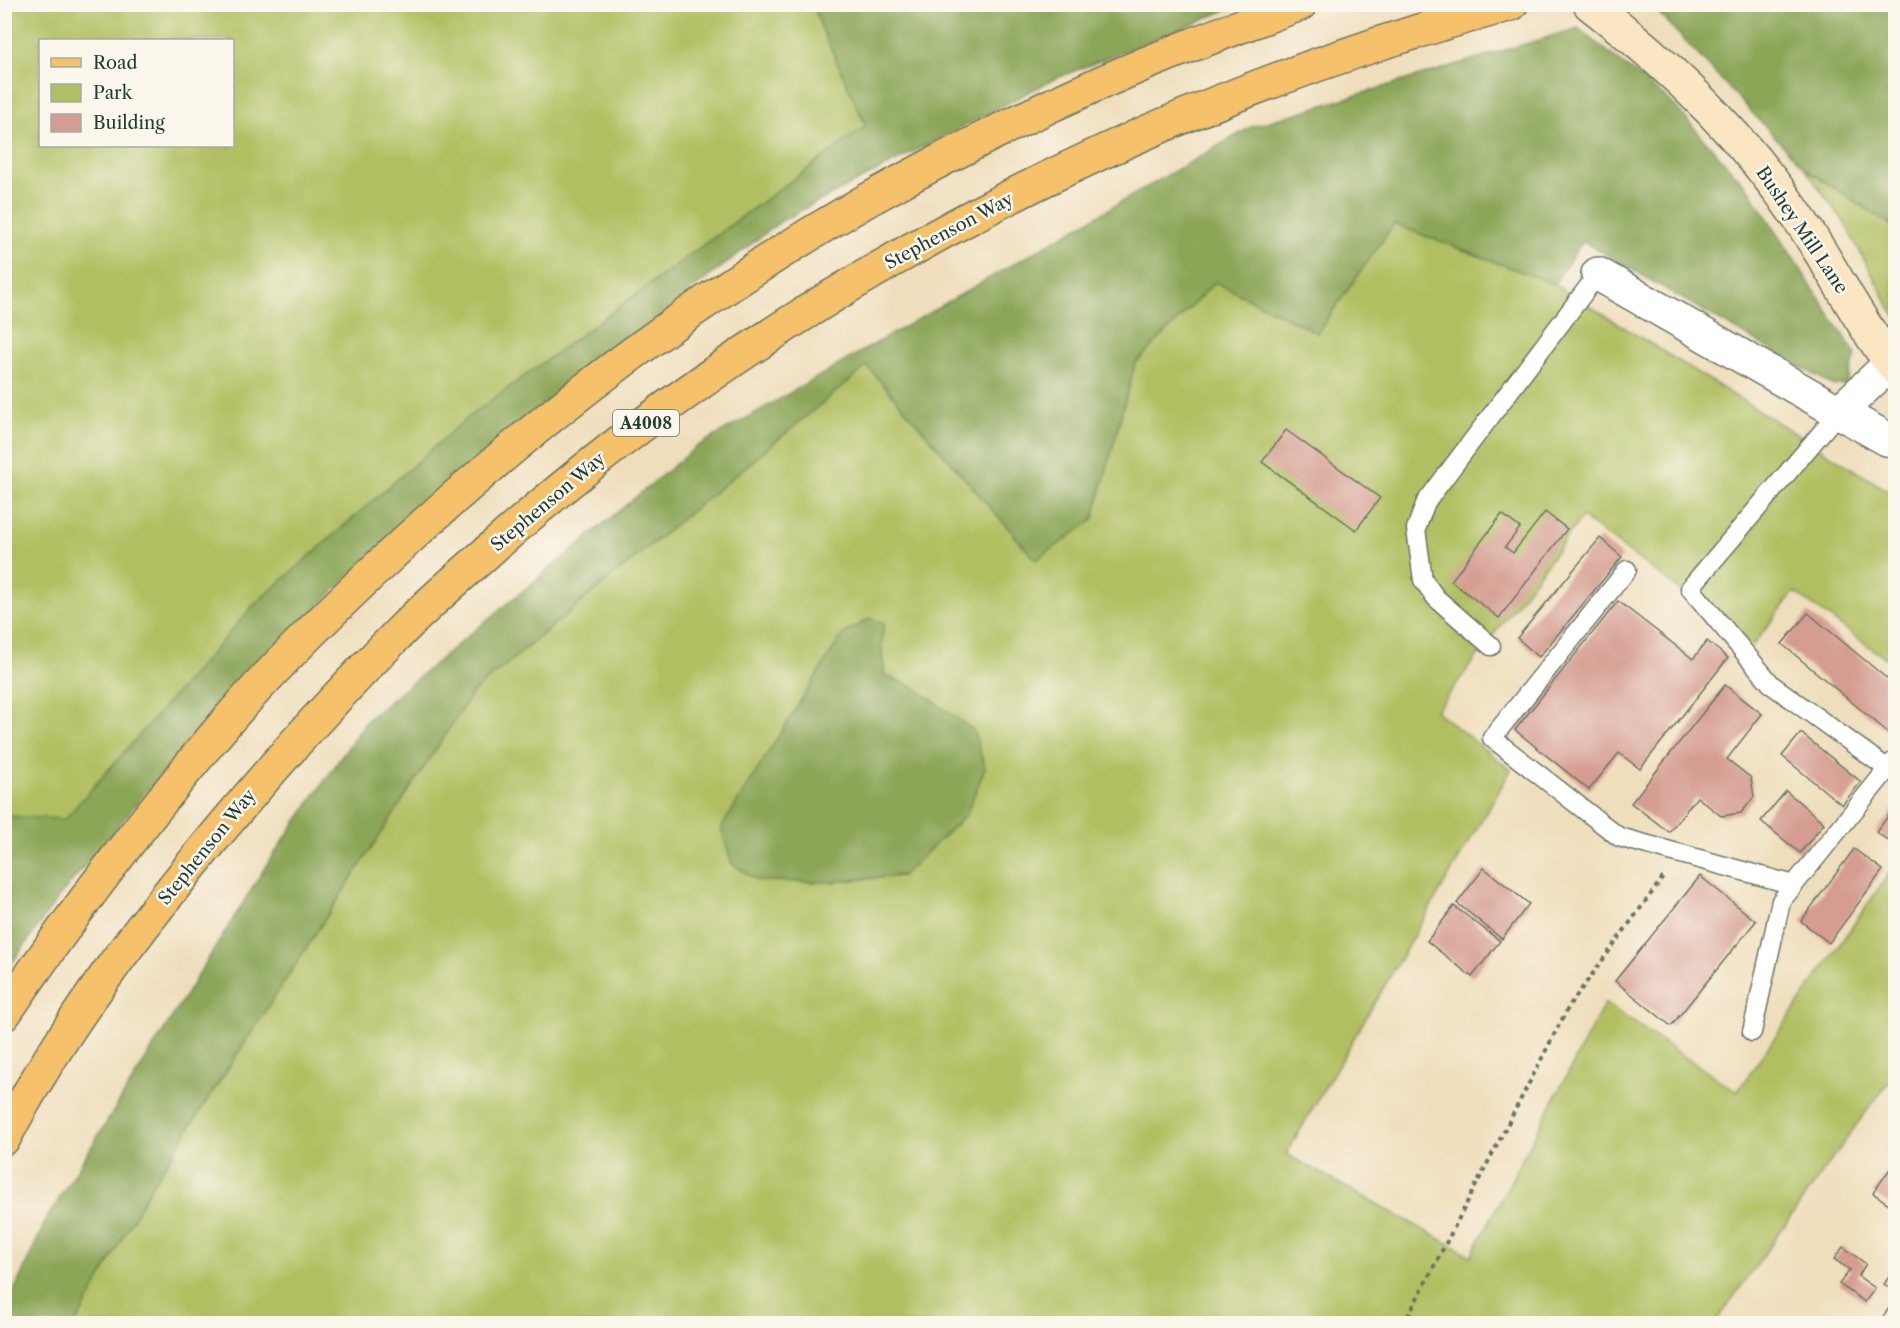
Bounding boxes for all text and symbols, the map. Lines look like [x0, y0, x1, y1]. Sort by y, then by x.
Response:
legend [39, 39, 234, 147]
text: Road [93, 52, 138, 74]
text: Park [93, 82, 134, 104]
text: Building [93, 112, 165, 134]
street label: Bushey Mill Lane [1751, 162, 1853, 298]
street label: Stephenson Way [881, 187, 1018, 274]
road number: A4008 [613, 410, 679, 436]
street label: Stephenson Way [486, 447, 610, 556]
street label: Stephenson Way [154, 784, 261, 909]

